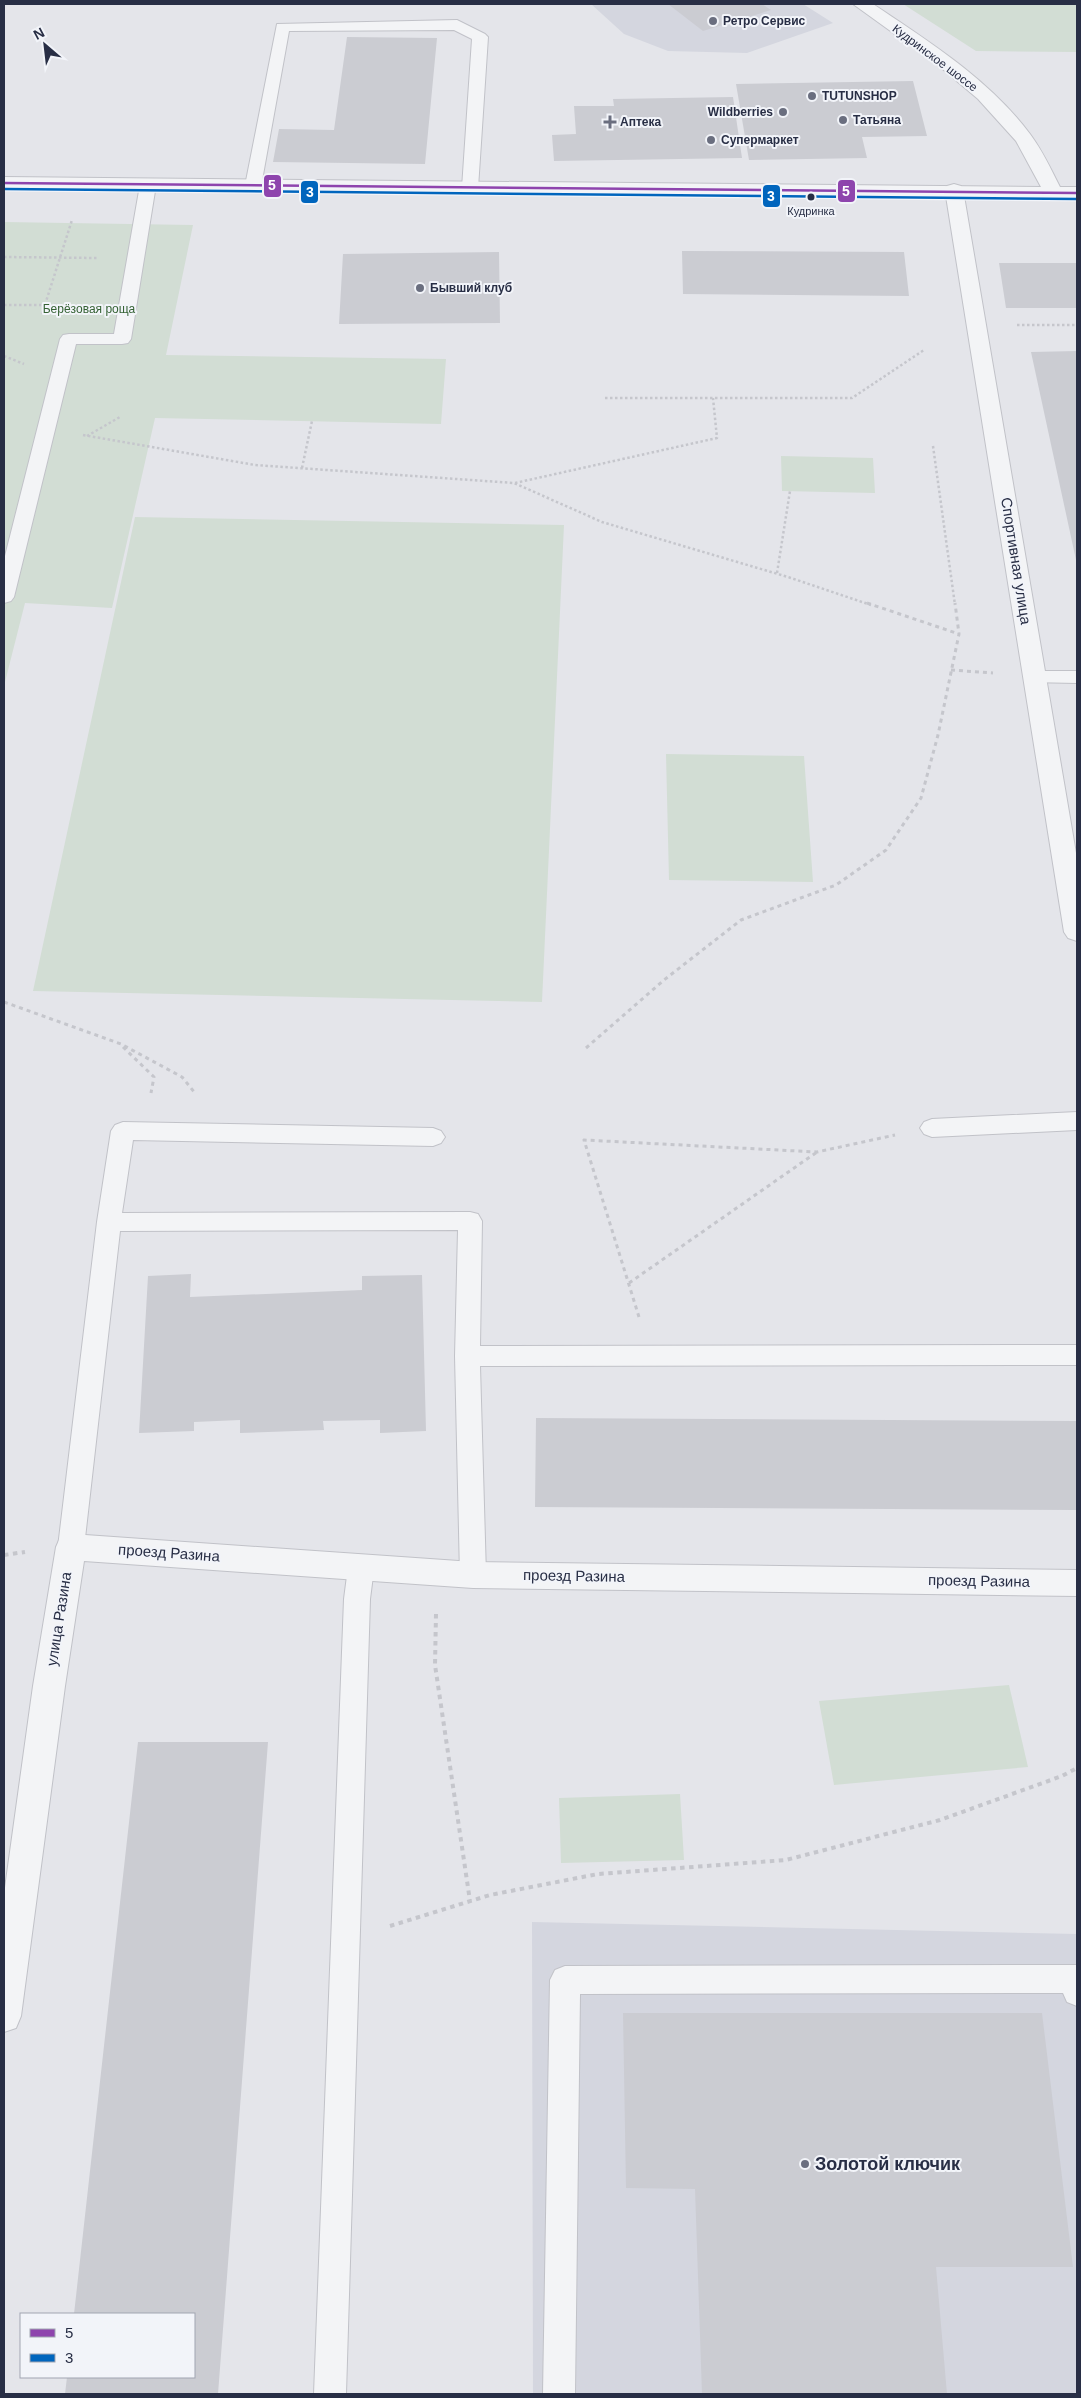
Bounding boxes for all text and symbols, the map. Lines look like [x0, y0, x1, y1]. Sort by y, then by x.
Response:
place label: Ретро Сервис [723, 14, 806, 28]
marker: Ретро Сервис [707, 15, 719, 27]
north arrow [20, 20, 70, 70]
street label: Кудринское шоссе [890, 22, 980, 95]
text: N [31, 24, 47, 43]
place label: TUTUNSHOP [822, 89, 897, 103]
marker: TUTUNSHOP [806, 90, 818, 102]
place label: Wildberries [708, 105, 773, 119]
marker: Wildberries [777, 106, 789, 118]
place label: Татьяна [853, 113, 901, 127]
marker: Татьяна [837, 114, 849, 126]
place label: Аптека [620, 115, 661, 129]
marker: Аптека [604, 116, 616, 128]
place label: Супермаркет [721, 133, 799, 147]
marker: Супермаркет [705, 134, 717, 146]
line badge: 5 [263, 174, 282, 198]
text: 5 [268, 177, 276, 193]
line badge: 5 [837, 179, 856, 203]
line badge: 3 [300, 180, 319, 204]
text: 5 [842, 183, 850, 199]
text: 3 [306, 184, 314, 200]
line badge: 3 [762, 184, 781, 208]
text: 3 [767, 188, 775, 204]
marker: Кудринка [806, 192, 816, 202]
place label: Кудринка [787, 205, 836, 217]
place label: Бывший клуб [430, 281, 512, 295]
marker: Бывший клуб [414, 282, 426, 294]
park label: Берёзовая роща [43, 302, 136, 316]
street label: Спортивная улица [998, 496, 1035, 626]
street label: проезд Разина [118, 1540, 221, 1565]
street label: проезд Разина [523, 1566, 626, 1585]
street label: улица Разина [43, 1570, 74, 1667]
street label: проезд Разина [928, 1571, 1031, 1590]
place label: Золотой ключик [815, 2154, 961, 2174]
marker: Золотой ключик [799, 2158, 811, 2170]
legend [20, 2313, 195, 2378]
text: 5 [65, 2324, 73, 2341]
text: 3 [65, 2349, 73, 2366]

